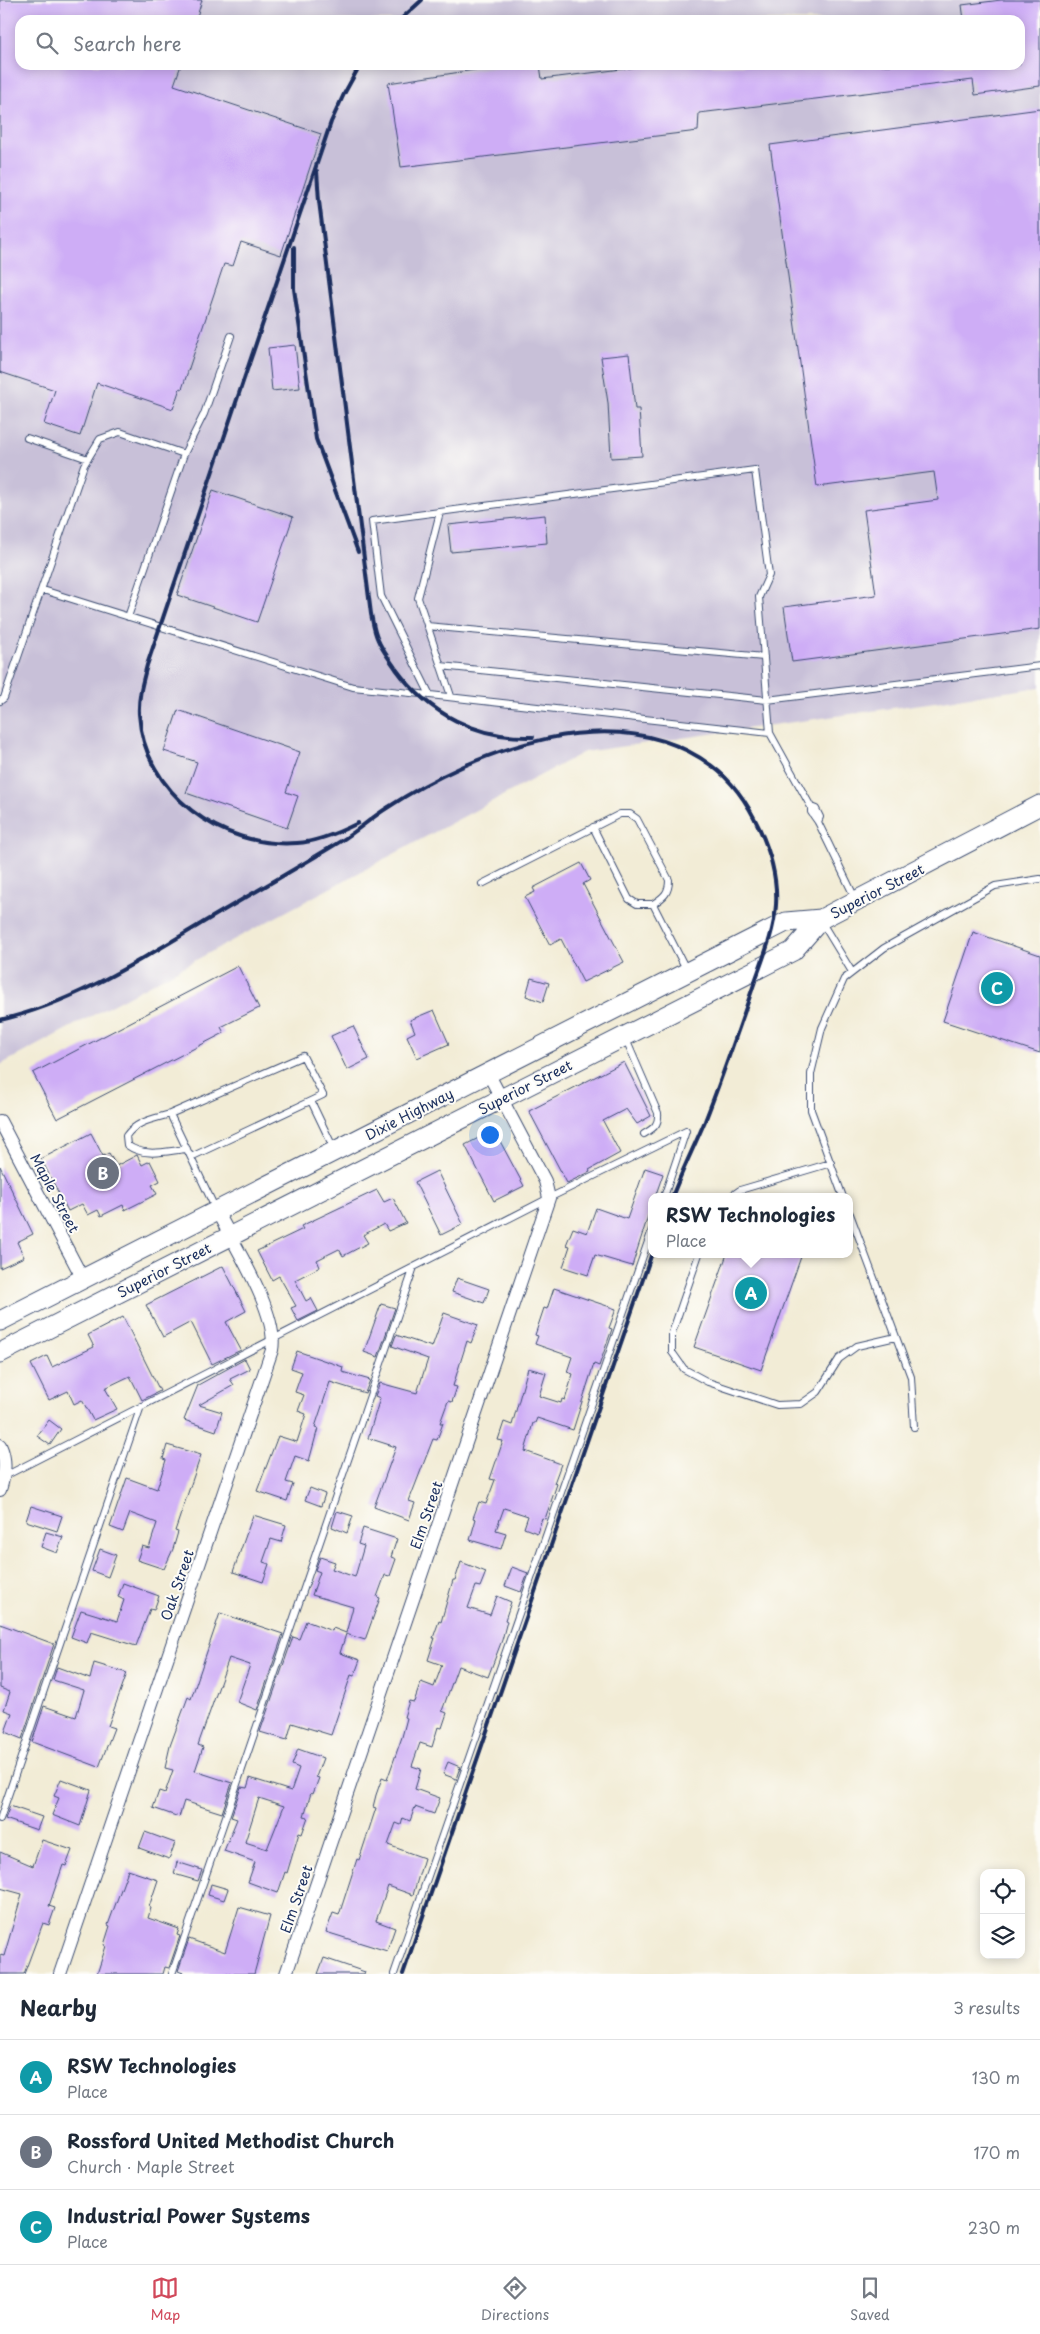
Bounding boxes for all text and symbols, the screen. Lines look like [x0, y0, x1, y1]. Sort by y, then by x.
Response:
search box [15, 15, 1025, 70]
icon: search [33, 29, 61, 57]
text: Search here [73, 29, 182, 57]
street label: Superior Street [826, 858, 928, 924]
pin: C [981, 969, 1013, 1007]
street label: Superior Street [474, 1054, 576, 1120]
street label: Dixie Highway [361, 1083, 457, 1145]
your location [477, 1122, 503, 1148]
street label: Maple Street [25, 1150, 85, 1237]
pin: B [87, 1154, 119, 1192]
popup [648, 1193, 853, 1258]
text: RSW Technologies [666, 1200, 835, 1228]
text: Place [666, 1228, 707, 1252]
street label: Superior Street [113, 1237, 215, 1303]
pin: A [735, 1274, 767, 1312]
street label: Elm Street [405, 1478, 448, 1552]
street label: Oak Street [155, 1546, 199, 1623]
street label: Elm Street [275, 1862, 318, 1936]
map controls [980, 1869, 1025, 1959]
button: locate [980, 1869, 1025, 1914]
button: layers [980, 1914, 1025, 1959]
text: Nearby [20, 1991, 97, 2023]
text: 3 results [953, 1995, 1020, 2019]
text: RSW Technologies [67, 2051, 236, 2079]
text: A [30, 2065, 42, 2089]
text: 130 m [972, 2065, 1020, 2089]
text: Place [67, 2079, 108, 2103]
text: Rossford United Methodist Church [67, 2126, 394, 2154]
text: B [31, 2140, 41, 2164]
text: 170 m [974, 2140, 1020, 2164]
text: Church · Maple Street [67, 2154, 234, 2178]
text: Industrial Power Systems [67, 2201, 310, 2229]
text: C [30, 2215, 42, 2239]
text: 230 m [968, 2215, 1020, 2239]
text: Place [67, 2229, 108, 2253]
tab: Map [150, 2274, 180, 2325]
tab: Directions [481, 2274, 549, 2325]
tab: Saved [850, 2274, 890, 2325]

